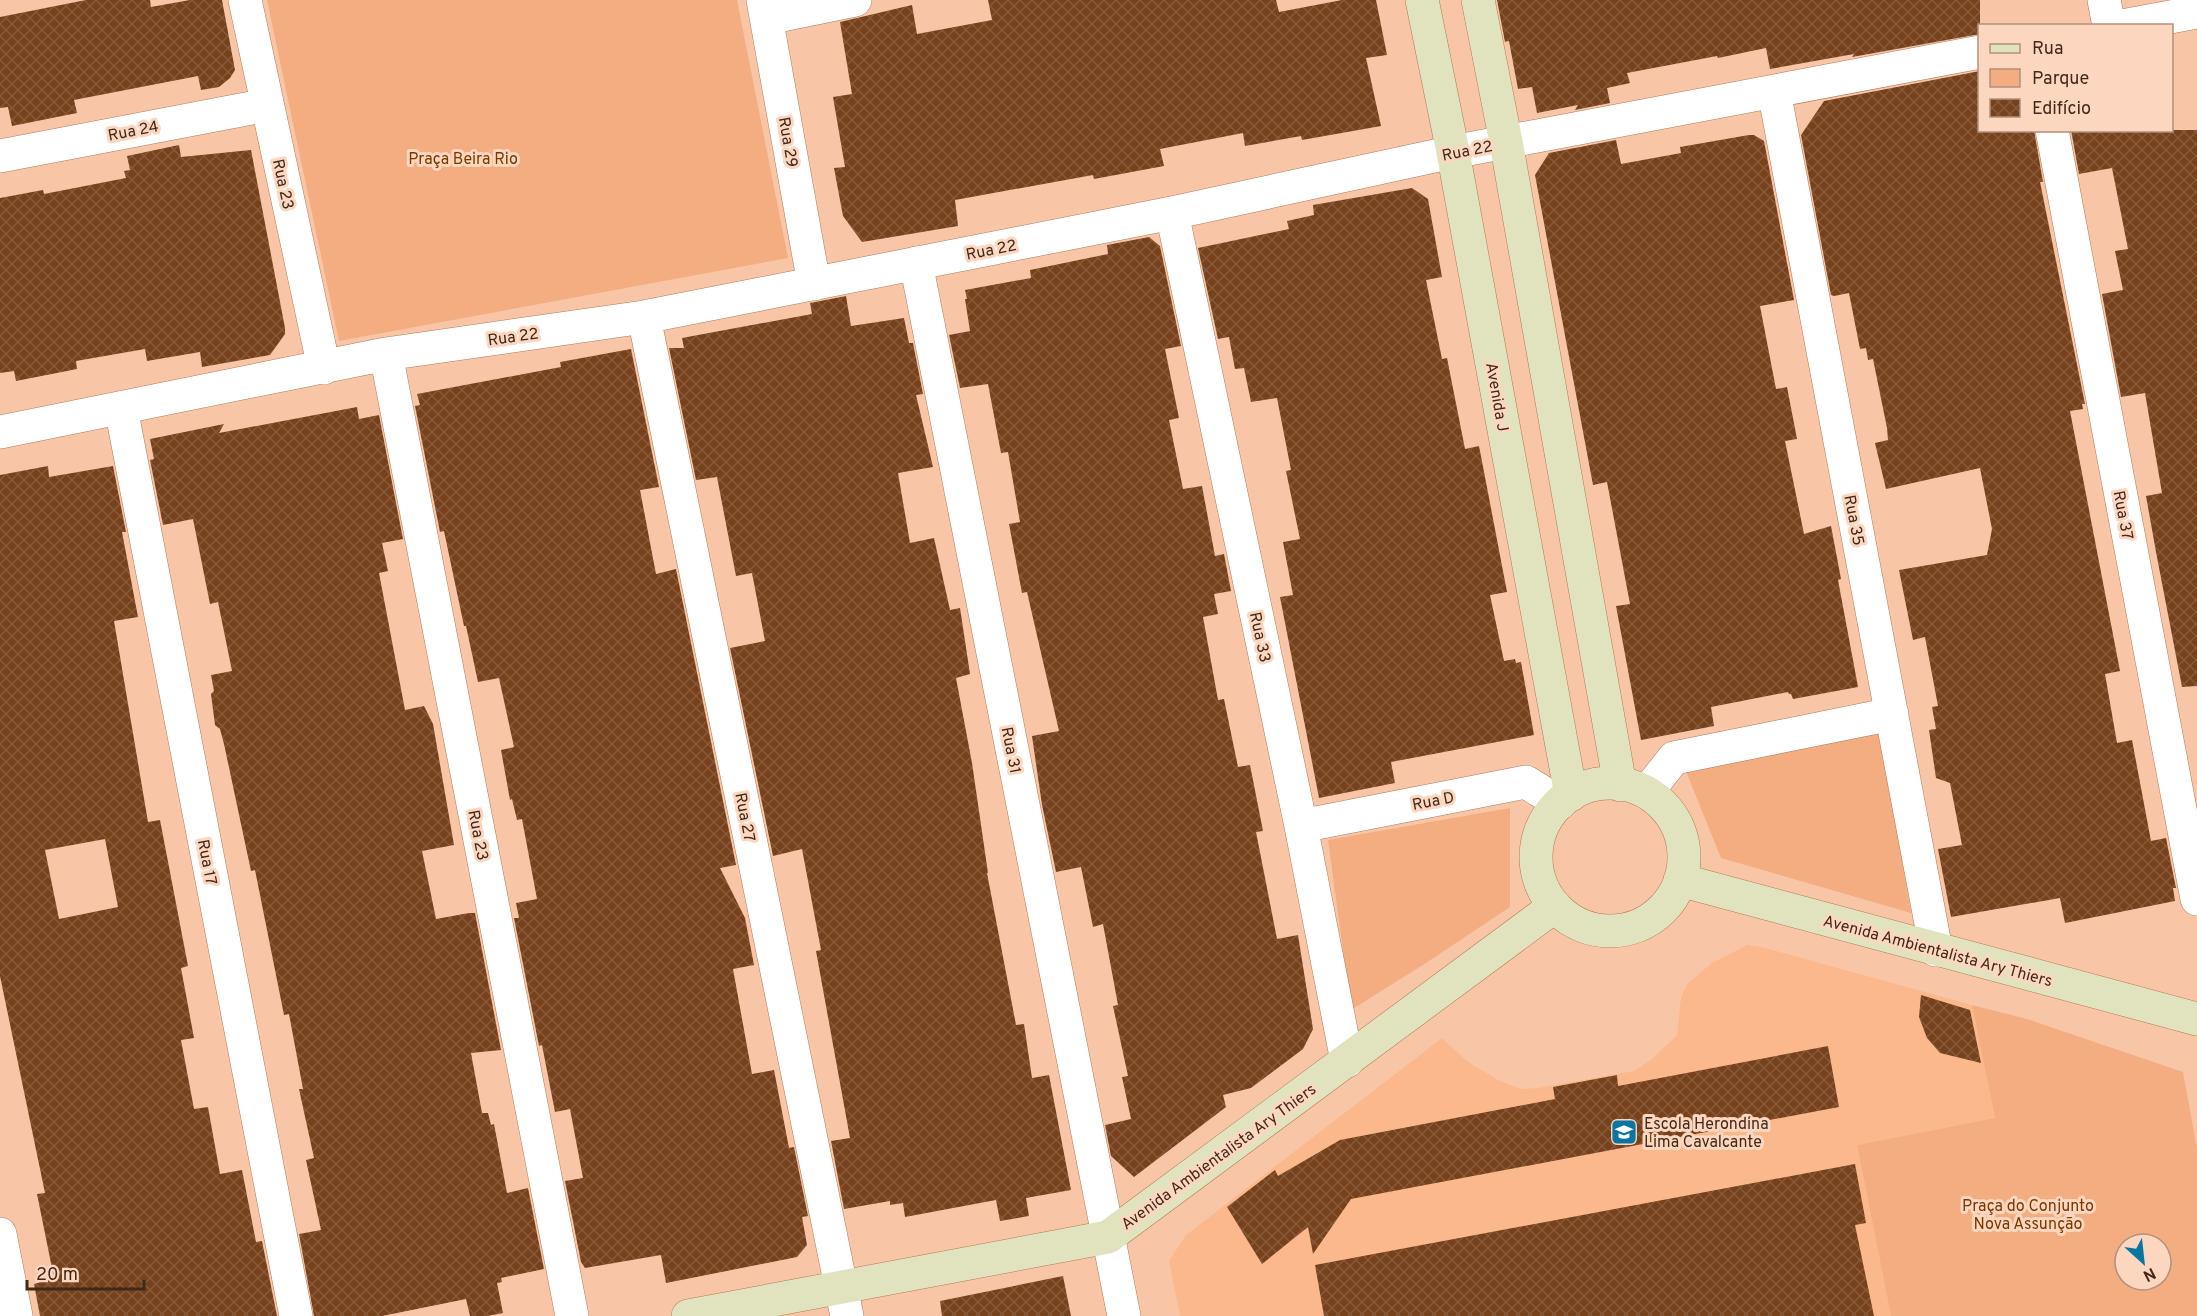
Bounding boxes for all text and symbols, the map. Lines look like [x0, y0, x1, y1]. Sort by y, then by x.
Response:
legend [1978, 24, 2173, 132]
text: Rua [2032, 38, 2063, 61]
text: Parque [2032, 68, 2089, 91]
text: Edifício [2032, 98, 2091, 121]
street label: Rua 29 [773, 115, 801, 169]
street label: Rua 24 [106, 117, 161, 147]
street label: Rua 22 [1440, 137, 1494, 167]
park label: Praça Beira Rio [408, 150, 518, 170]
street label: Rua 23 [267, 157, 297, 211]
street label: Rua 22 [964, 236, 1018, 266]
street label: Rua 22 [486, 325, 540, 351]
street label: Avenida J [1480, 361, 1512, 434]
street label: Rua 37 [2107, 489, 2137, 542]
street label: Rua 35 [1838, 493, 1868, 547]
street label: Rua 33 [1244, 610, 1274, 664]
street label: Rua 31 [996, 725, 1024, 775]
street label: Rua D [1411, 788, 1456, 816]
street label: Rua 27 [729, 791, 759, 844]
street label: Rua 23 [462, 808, 492, 862]
street label: Rua 17 [192, 838, 220, 887]
street label: Avenida Ambientalista Ary Thiers [1821, 912, 2054, 992]
street label: Avenida Ambientalista Ary Thiers [1118, 1080, 1321, 1235]
place label: Escola Herondina Lima Cavalcante [1644, 1115, 1769, 1153]
school or university icon: Escola Herondina Lima Cavalcante [1609, 1117, 1639, 1147]
park label: Praça do Conjunto Nova Assunção [1962, 1197, 2094, 1235]
north arrow [2113, 1232, 2173, 1292]
scale bar [27, 1253, 144, 1291]
text: N [2139, 1262, 2159, 1285]
text: 20 m [36, 1264, 78, 1287]

